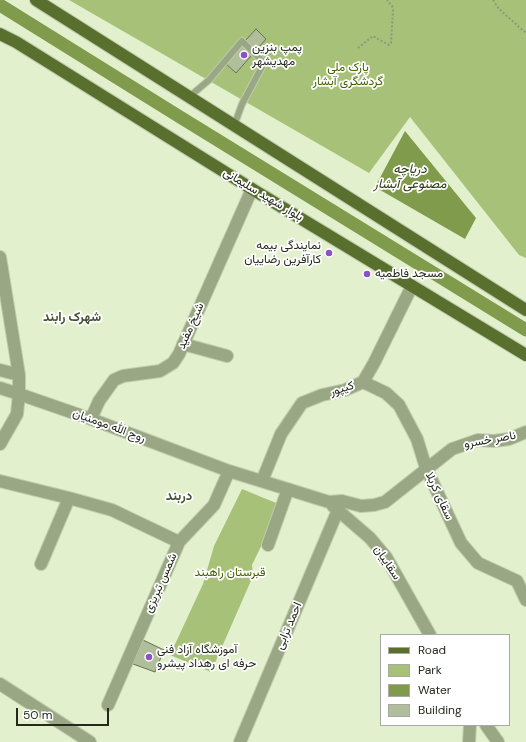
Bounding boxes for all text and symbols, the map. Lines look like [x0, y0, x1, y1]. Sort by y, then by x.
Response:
place label: پمپ بنزین مهدیشهر [252, 41, 302, 69]
marker: پمپ بنزین مهدیشهر [239, 50, 249, 60]
park label: پارک ملی گردشگری آبشار [313, 61, 383, 89]
water label: دریاچه مصنوعی آبشار [374, 162, 446, 193]
street label: بلوار شهید سلیمانی [220, 165, 306, 225]
place label: نمایندگی بیمه کارآفرین رضاییان [244, 239, 321, 267]
marker: نمایندگی بیمه کارآفرین رضاییان [324, 248, 334, 258]
place label: مسجد فاطمیه [375, 267, 443, 281]
marker: مسجد فاطمیه [362, 269, 372, 279]
street label: شیخ مفید [174, 301, 208, 351]
district label: شهرک رابند [43, 310, 101, 326]
street label: کیپور [328, 379, 356, 399]
street label: روح الله مومنیان [71, 406, 147, 446]
street label: ناصر خسرو [463, 428, 517, 452]
street label: سقای کربلا [422, 470, 456, 522]
district label: دربند [166, 489, 192, 505]
street label: سقاییان [370, 543, 404, 583]
street label: شمس تبریزی [141, 551, 181, 615]
park label: قبرستان راهبند [195, 566, 265, 580]
street label: احمد ترابی [273, 600, 305, 652]
legend [380, 634, 510, 726]
text: Road [418, 642, 446, 658]
place label: آموزشگاه آزاد فنی حرفه ای رهداد پیشرو [157, 643, 256, 671]
marker: آموزشگاه آزاد فنی حرفه ای رهداد پیشرو [144, 652, 154, 662]
text: Park [418, 662, 442, 678]
text: Water [418, 682, 451, 698]
scale bar [18, 700, 111, 726]
text: Building [418, 702, 462, 718]
text: 50 m [23, 707, 52, 723]

